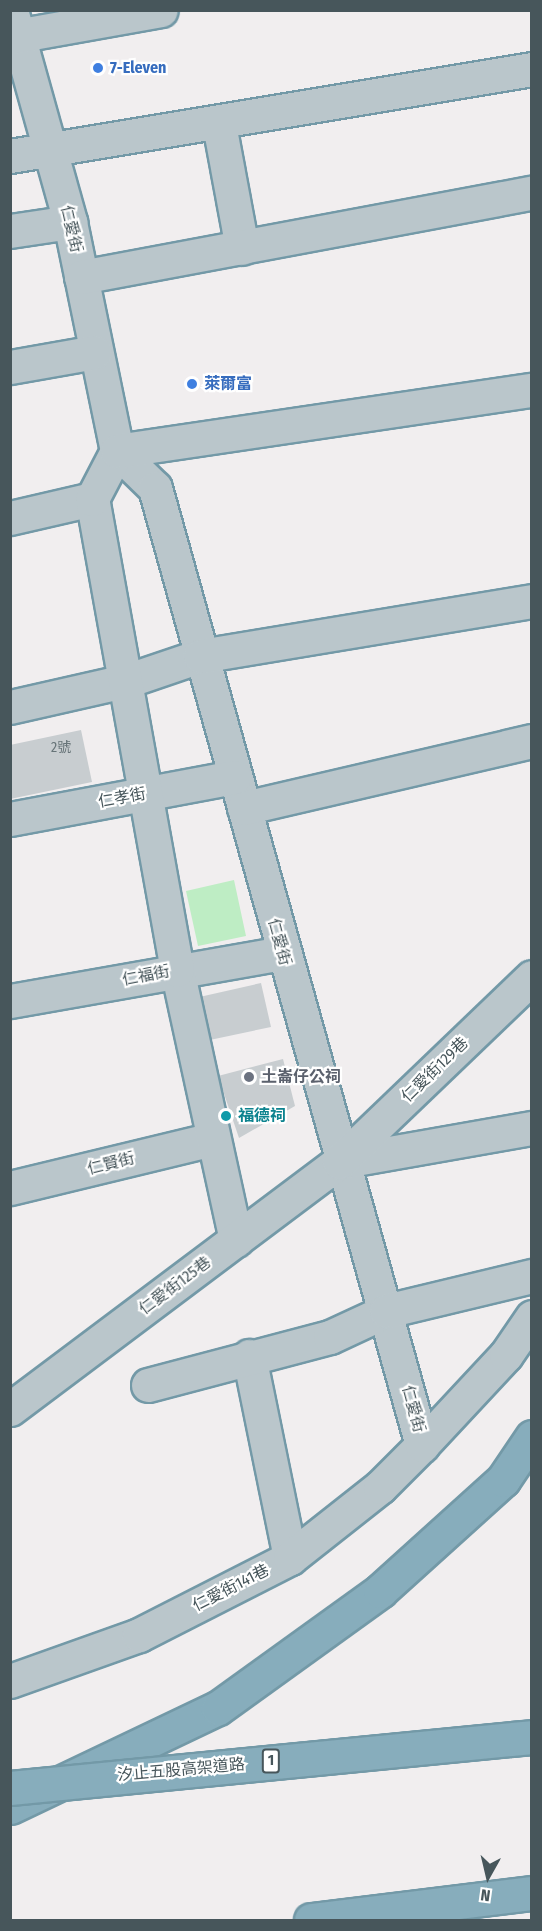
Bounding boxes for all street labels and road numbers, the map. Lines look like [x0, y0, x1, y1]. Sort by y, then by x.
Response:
street label: 仁愛街 [56, 203, 86, 255]
street label: 仁孝街 [97, 784, 147, 812]
street label: 仁愛街 [264, 916, 294, 968]
street label: 仁福街 [121, 962, 171, 990]
street label: 仁愛街129巷 [398, 1034, 472, 1106]
street label: 仁賢街 [85, 1149, 137, 1179]
street label: 仁愛街125巷 [135, 1253, 215, 1319]
street label: 仁愛街 [398, 1383, 428, 1435]
street label: 仁愛街141巷 [190, 1561, 272, 1615]
road number: 1 [260, 1749, 282, 1773]
street label: 汐止五股高架道路 [116, 1755, 246, 1785]

